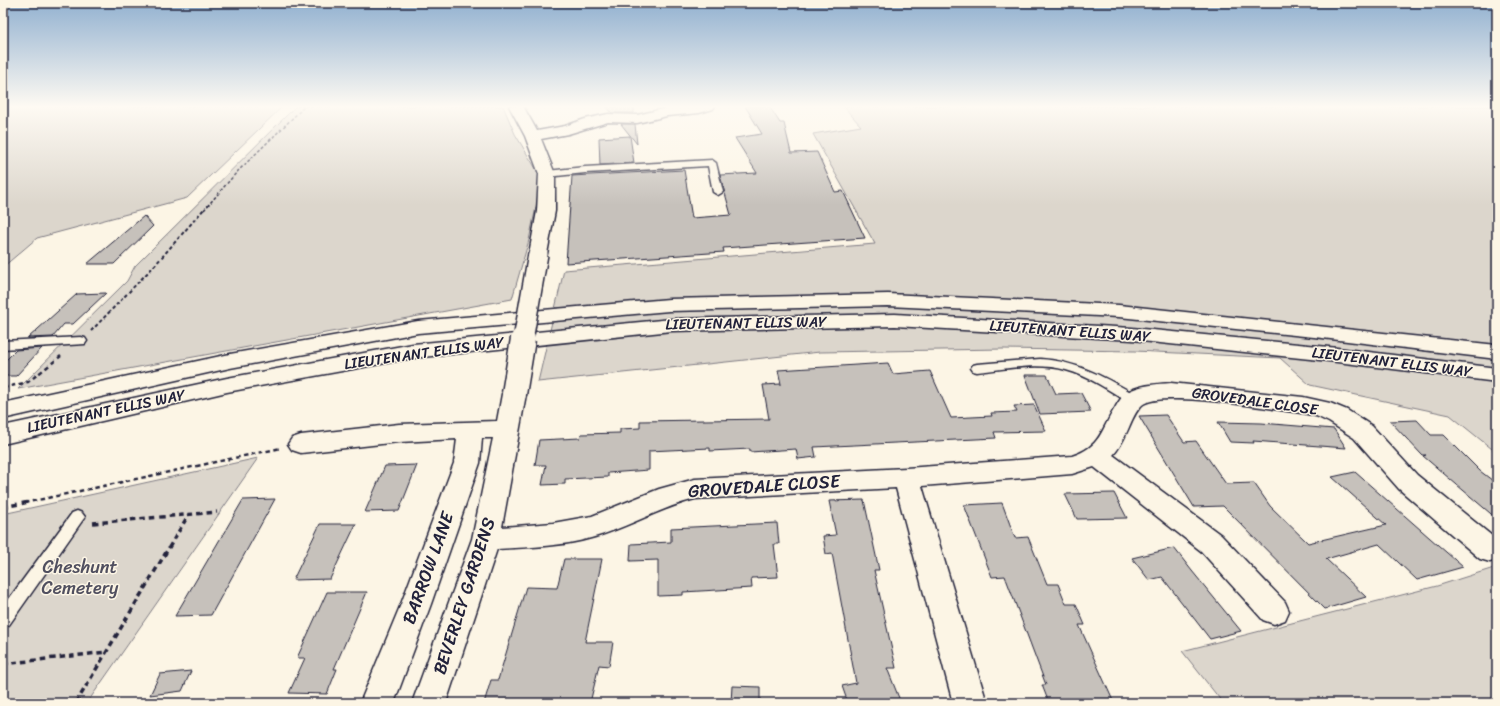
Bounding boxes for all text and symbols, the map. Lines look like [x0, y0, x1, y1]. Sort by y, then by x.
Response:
street label: LIEUTENANT ELLIS WAY [665, 309, 828, 337]
street label: LIEUTENANT ELLIS WAY [989, 312, 1153, 350]
street label: LIEUTENANT ELLIS WAY [342, 329, 507, 377]
street label: LIEUTENANT ELLIS WAY [1310, 339, 1475, 385]
street label: GROVEDALE CLOSE [1190, 379, 1321, 423]
street label: LIEUTENANT ELLIS WAY [25, 381, 189, 440]
street label: GROVEDALE CLOSE [687, 465, 842, 507]
street label: BARROW LANE [393, 506, 464, 629]
street label: BEVERLEY GARDENS [424, 513, 504, 679]
park label: Cheshunt Cemetery [42, 551, 119, 604]

